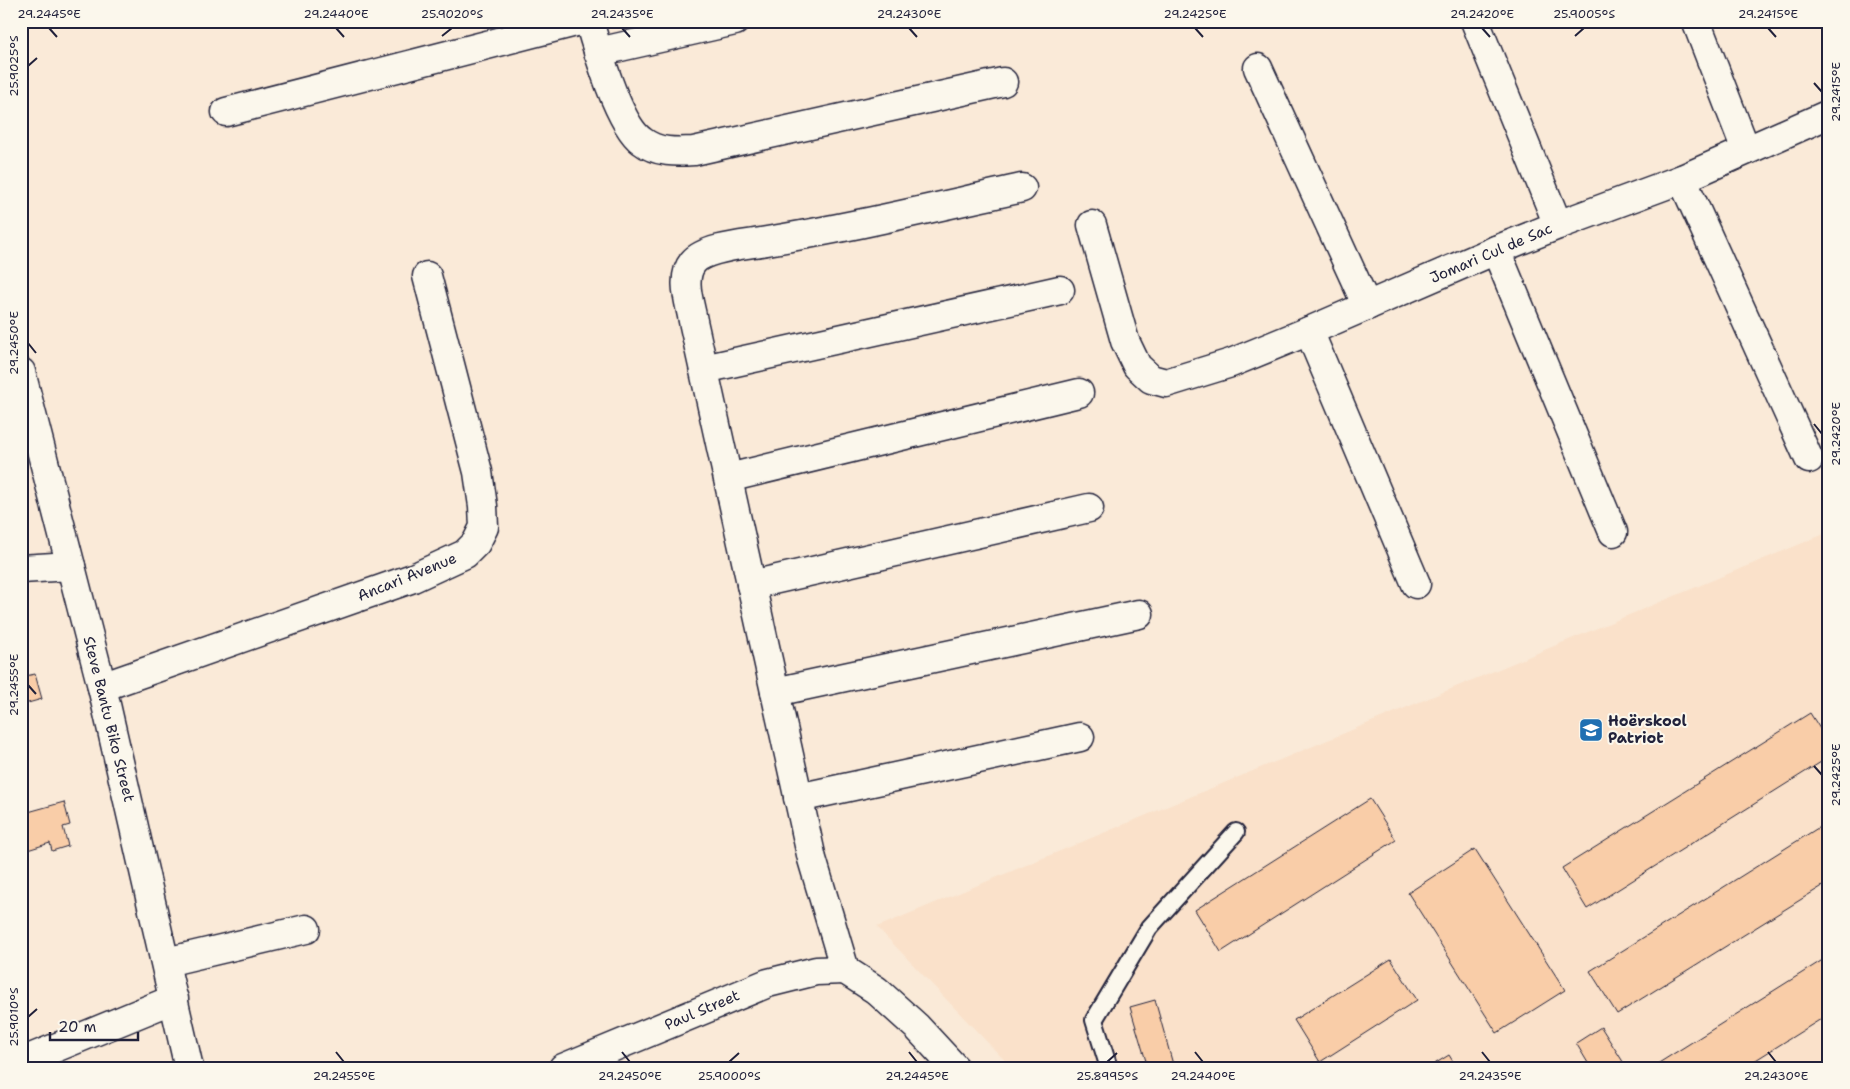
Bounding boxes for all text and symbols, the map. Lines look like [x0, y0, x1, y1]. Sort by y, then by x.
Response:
text: 29.2445°E [17, 6, 81, 22]
text: 29.2440°E [304, 6, 368, 22]
text: 25.9020°S [421, 6, 483, 22]
text: 29.2435°E [590, 6, 654, 22]
text: 29.2430°E [877, 6, 941, 22]
text: 29.2425°E [1163, 6, 1227, 22]
text: 29.2420°E [1450, 6, 1514, 22]
text: 25.9005°S [1553, 6, 1615, 22]
text: 29.2415°E [1738, 6, 1798, 22]
text: 25.9025°S [6, 35, 22, 97]
text: 29.2415°E [1828, 62, 1844, 122]
street label: Jomari Cul de Sac [1427, 218, 1555, 288]
text: 29.2450°E [6, 311, 22, 375]
text: 29.2420°E [1828, 402, 1844, 466]
street label: Ancari Avenue [355, 548, 459, 606]
street label: Steve Bantu Biko Street [79, 634, 139, 804]
text: 29.2455°E [6, 654, 22, 716]
place label: Hoërskool Patriot [1608, 711, 1687, 748]
school or university icon: Hoërskool Patriot [1578, 717, 1604, 743]
text: 29.2425°E [1828, 743, 1844, 807]
street label: Paul Street [661, 985, 743, 1035]
text: 25.9010°S [6, 987, 22, 1047]
scale bar [50, 1009, 138, 1041]
text: 20 m [58, 1017, 97, 1037]
text: 29.2455°E [313, 1068, 375, 1084]
text: 29.2450°E [598, 1068, 662, 1084]
text: 25.9000°S [697, 1068, 761, 1084]
text: 29.2445°E [885, 1068, 949, 1084]
text: 25.8995°S [1076, 1068, 1138, 1084]
text: 29.2440°E [1171, 1068, 1235, 1084]
text: 29.2435°E [1458, 1068, 1522, 1084]
text: 29.2430°E [1744, 1068, 1808, 1084]

